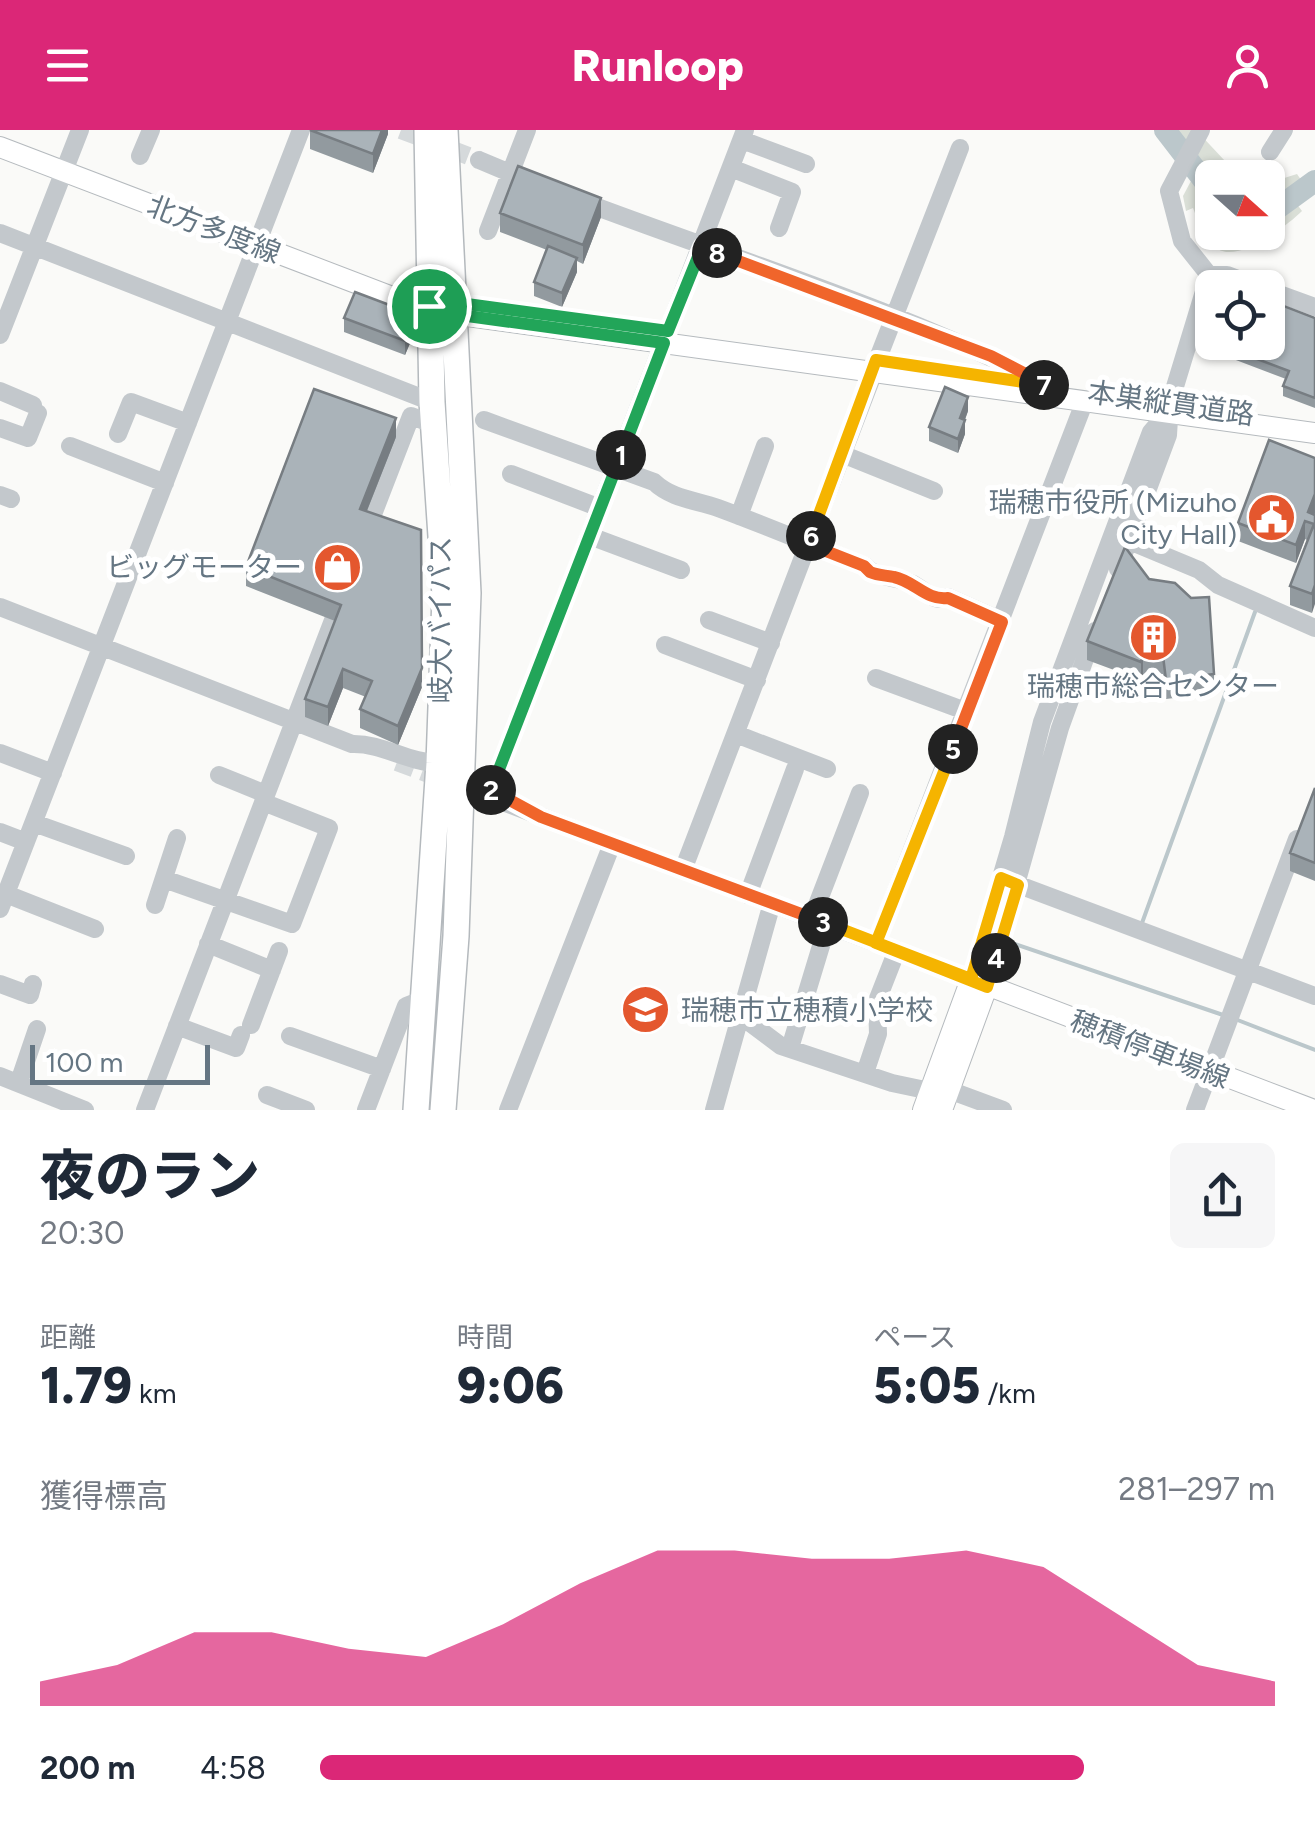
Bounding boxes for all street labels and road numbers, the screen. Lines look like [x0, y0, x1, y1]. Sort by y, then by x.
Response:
street label: 北方多度線 [143, 188, 285, 270]
street label: 本巣縦貫道路 [1085, 374, 1257, 432]
street label: 岐大バイパス [423, 536, 457, 704]
street label: 穂積停車場線 [1065, 1003, 1235, 1095]

